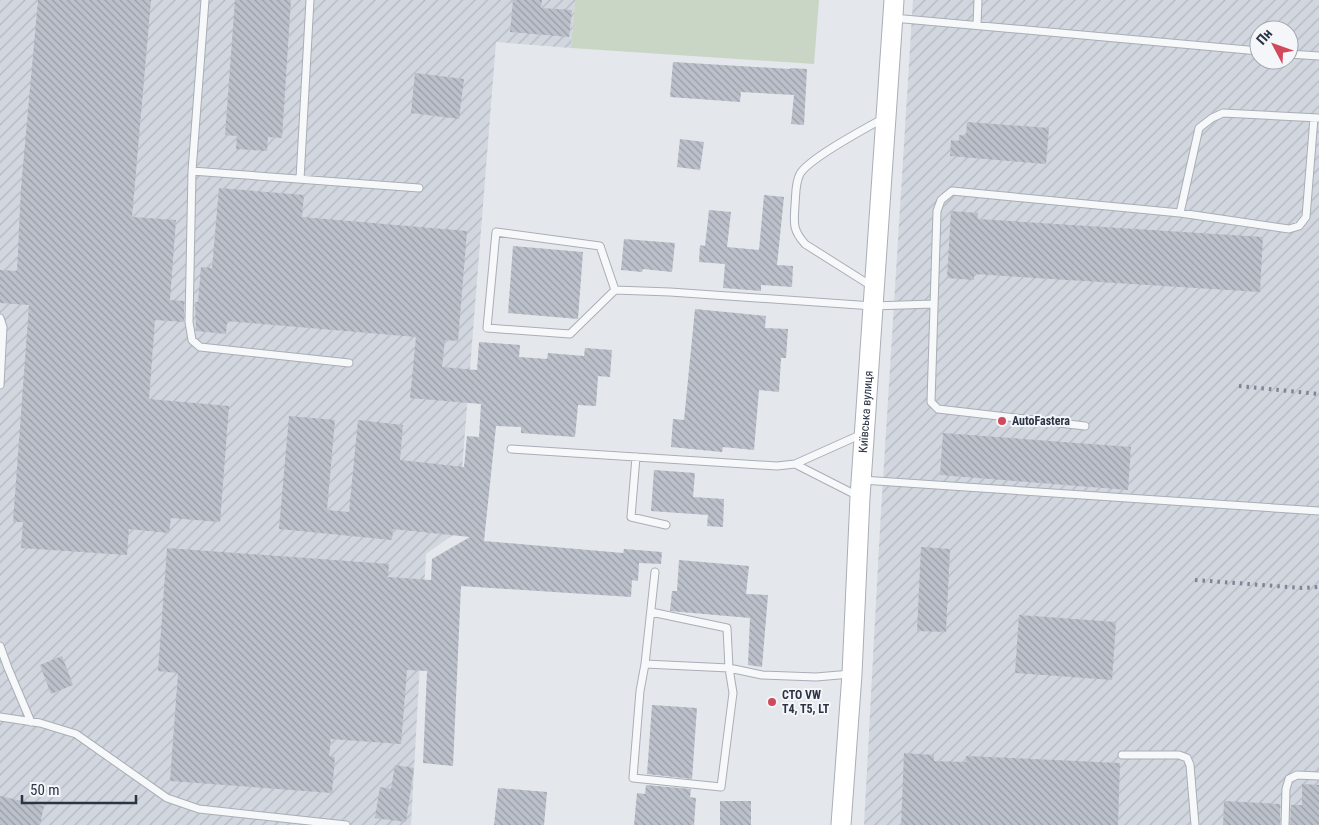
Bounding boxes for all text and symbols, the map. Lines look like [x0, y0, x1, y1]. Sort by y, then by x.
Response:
north arrow [1249, 20, 1299, 70]
text: Пн [1253, 25, 1275, 48]
street label: Київська вулиця [856, 370, 876, 453]
place label: AutoFastera [1012, 414, 1070, 428]
marker: AutoFastera [996, 415, 1008, 427]
place label: СТО VW T4, T5, LT [782, 688, 830, 716]
marker: СТО VW T4, T5, LT [766, 696, 778, 708]
scale bar [22, 772, 136, 804]
text: 50 m [30, 781, 60, 799]

